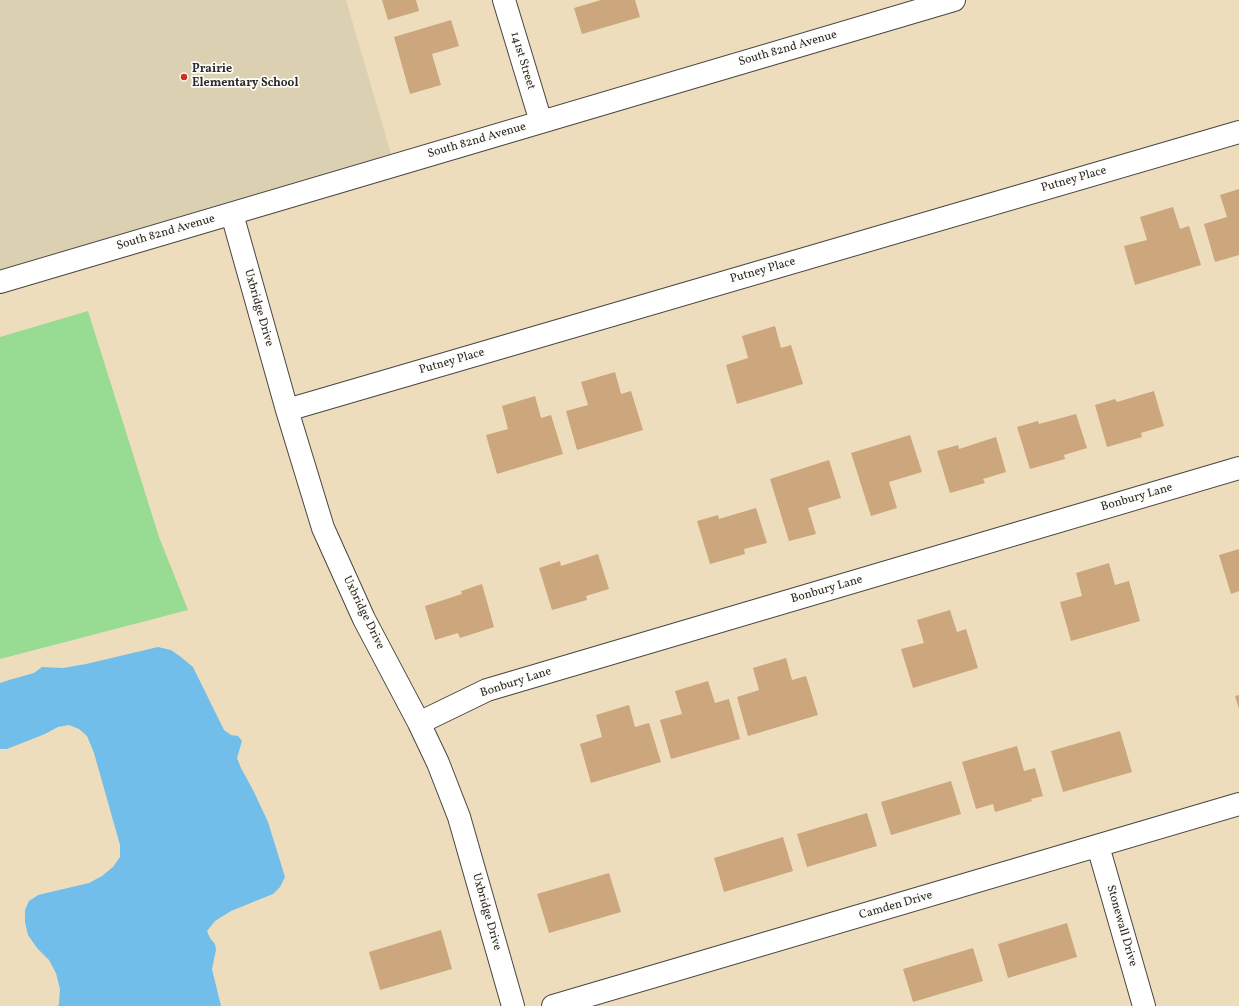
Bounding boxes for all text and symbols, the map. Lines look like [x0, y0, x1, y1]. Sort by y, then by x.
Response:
street label: South 82nd Avenue [737, 28, 839, 70]
street label: 141st Street [506, 30, 538, 92]
place label: Prairie Elementary School [192, 63, 299, 91]
marker: Prairie Elementary School [179, 72, 189, 82]
street label: South 82nd Avenue [426, 120, 528, 162]
street label: Putney Place [1040, 164, 1108, 196]
street label: South 82nd Avenue [115, 212, 217, 254]
street label: Putney Place [729, 255, 797, 287]
street label: Uxbridge Drive [240, 268, 276, 348]
street label: Putney Place [418, 346, 486, 378]
street label: Bonbury Lane [1100, 481, 1174, 515]
street label: Bonbury Lane [790, 573, 864, 607]
street label: Uxbridge Drive [339, 574, 387, 652]
street label: Bonbury Lane [479, 665, 553, 701]
street label: Uxbridge Drive [468, 872, 504, 952]
street label: Stonewall Drive [1103, 884, 1139, 968]
street label: Camden Drive [858, 889, 934, 923]

